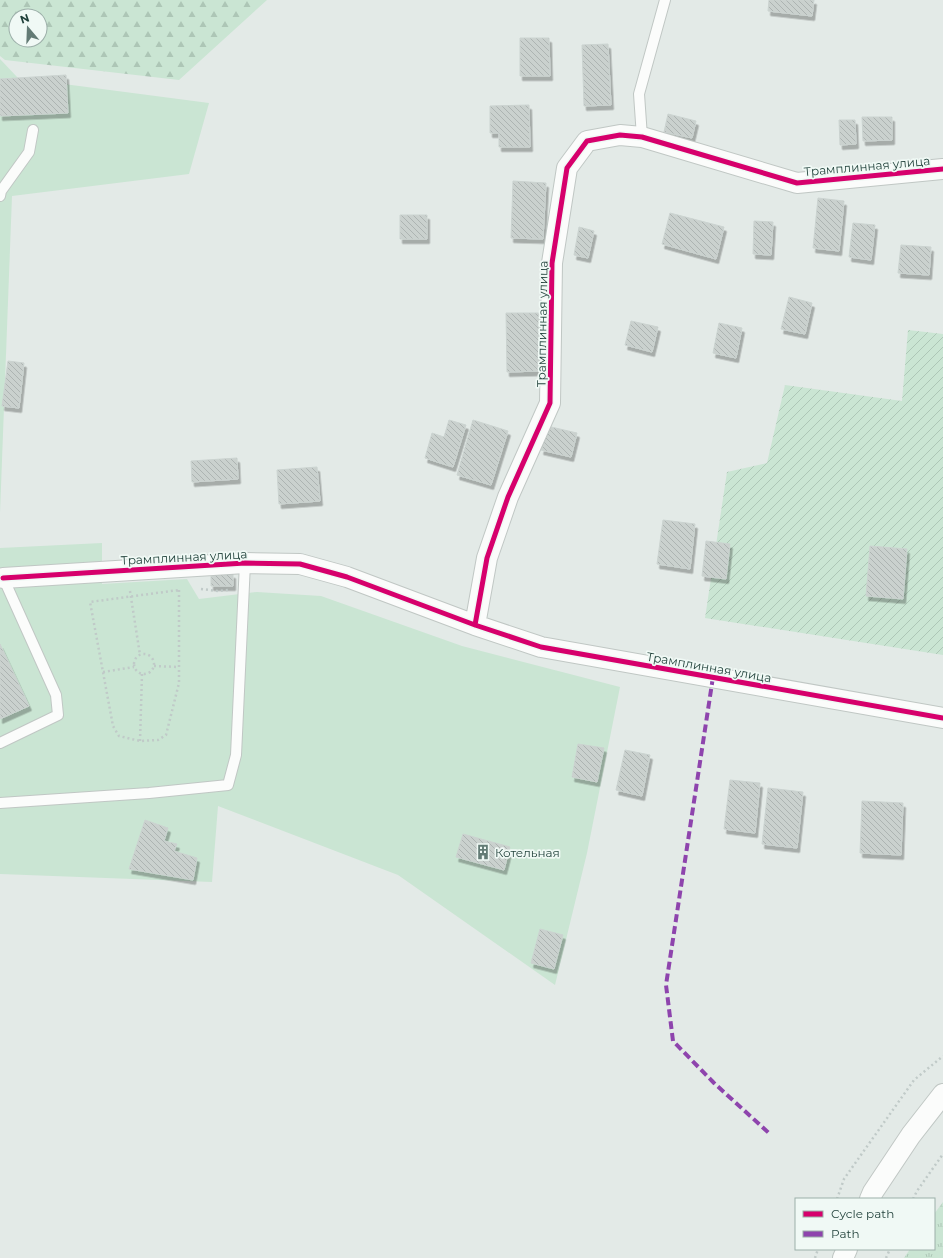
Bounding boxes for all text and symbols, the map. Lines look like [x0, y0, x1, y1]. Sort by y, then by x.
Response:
north arrow [8, 8, 48, 48]
text: N [18, 10, 31, 27]
street label: Трамплинная улица [803, 153, 931, 179]
street label: Трамплинная улица [533, 261, 551, 387]
street label: Трамплинная улица [120, 546, 248, 568]
street label: Трамплинная улица [645, 649, 773, 685]
building icon: Котельная [474, 843, 492, 861]
place label: Котельная [495, 845, 560, 860]
legend [795, 1198, 935, 1250]
text: Cycle path [831, 1206, 894, 1221]
text: Path [831, 1226, 860, 1241]

